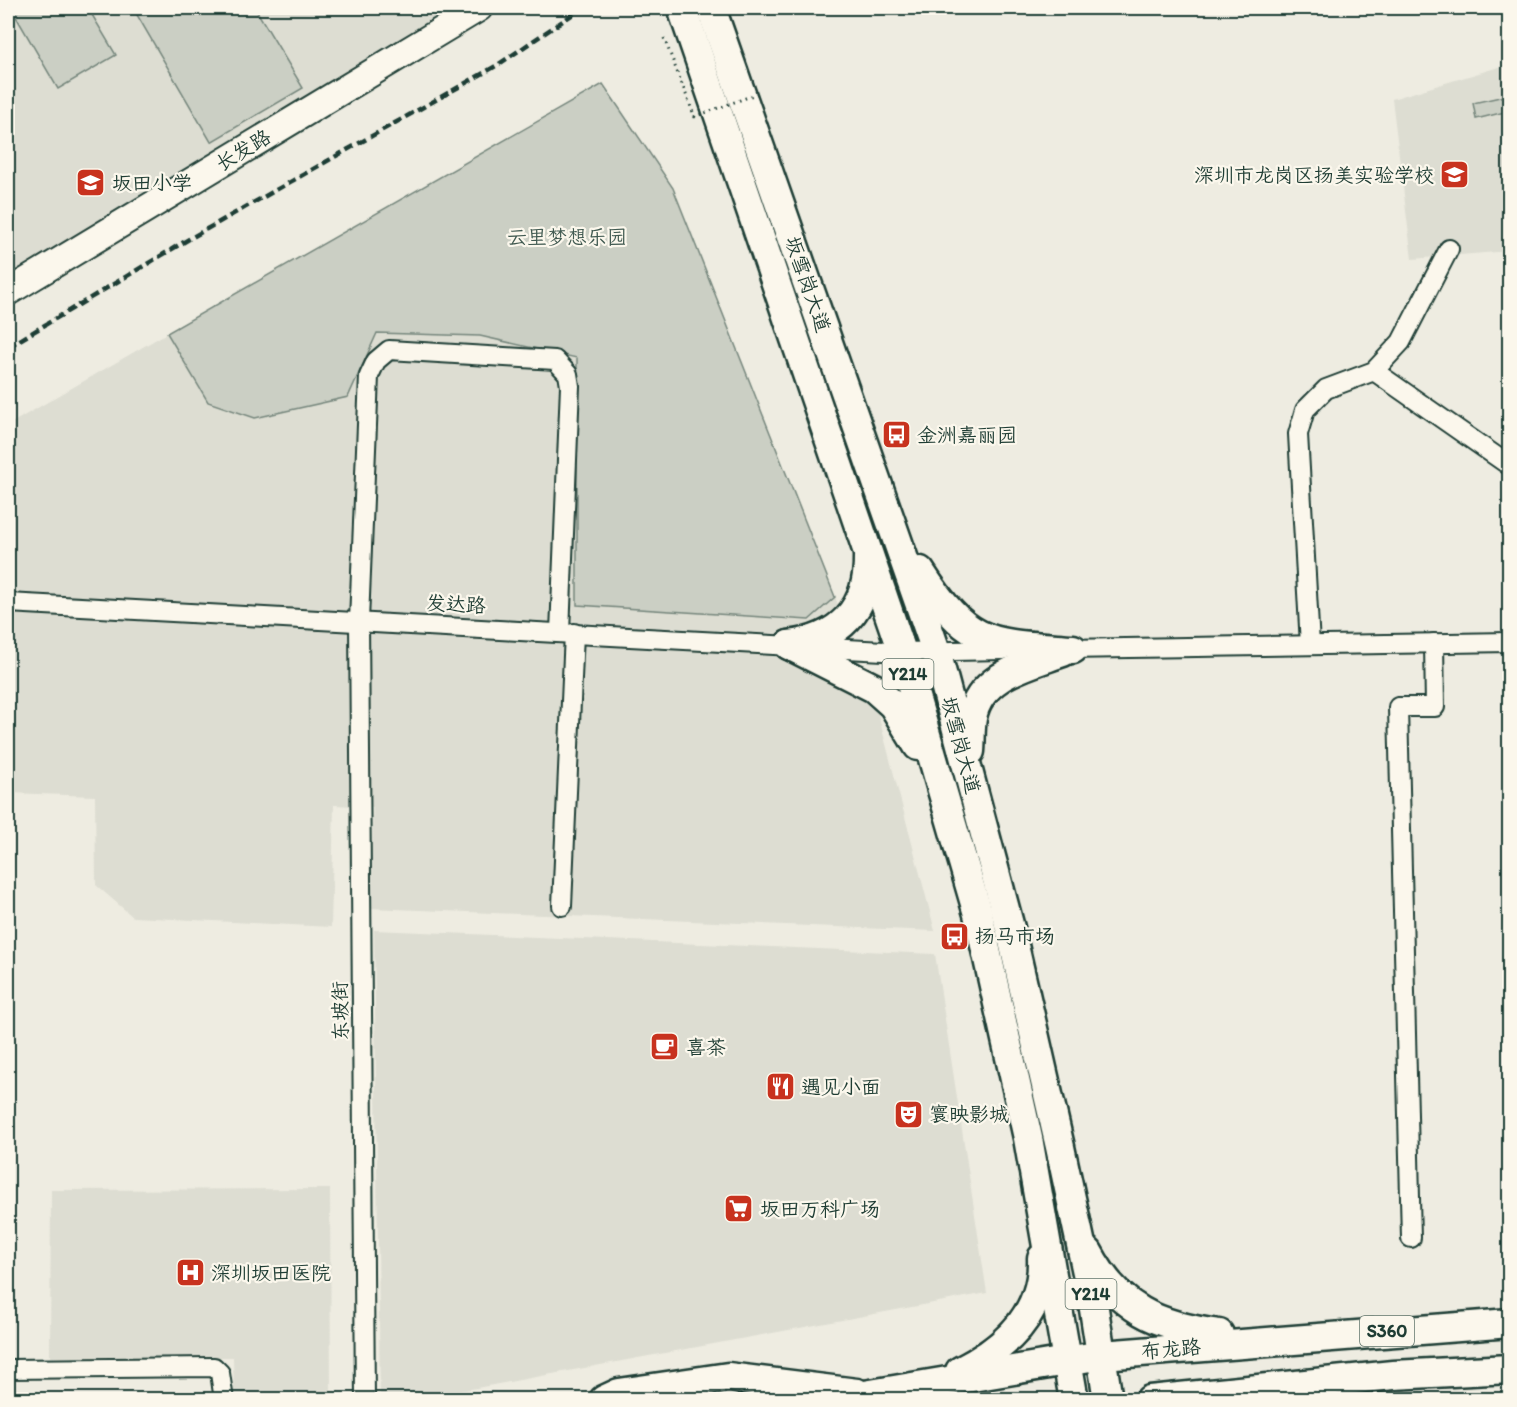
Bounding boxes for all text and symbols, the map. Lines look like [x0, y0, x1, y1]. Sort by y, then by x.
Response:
street label: 长发路 [211, 124, 276, 176]
school or university icon: 深圳市龙岗区扬美实验学校 [1439, 159, 1471, 191]
place label: 深圳市龙岗区扬美实验学校 [1194, 163, 1434, 187]
school or university icon: 坂田小学 [75, 167, 107, 199]
place label: 坂田小学 [112, 171, 192, 195]
park label: 云里梦想乐园 [507, 225, 627, 249]
street label: 坂雪岗大道 [780, 233, 836, 335]
bus stop icon: 金洲嘉丽园 [880, 419, 912, 451]
place label: 金洲嘉丽园 [917, 423, 1017, 447]
street label: 发达路 [425, 590, 488, 618]
road number: Y214 [882, 659, 934, 689]
street label: 坂雪岗大道 [936, 694, 986, 796]
bus stop icon: 扬马市场 [938, 920, 970, 952]
place label: 扬马市场 [975, 924, 1055, 948]
street label: 东坡街 [327, 981, 353, 1041]
cafe icon: 喜茶 [649, 1031, 681, 1063]
place label: 喜茶 [686, 1035, 726, 1059]
restaurant icon: 遇见小面 [764, 1071, 796, 1103]
place label: 遇见小面 [801, 1075, 881, 1099]
theatre icon: 寰映影城 [892, 1098, 924, 1130]
place label: 寰映影城 [929, 1102, 1009, 1126]
supermarket icon: 坂田万科广场 [723, 1193, 755, 1225]
place label: 坂田万科广场 [760, 1197, 880, 1221]
hospital icon: 深圳坂田医院 [174, 1257, 206, 1289]
place label: 深圳坂田医院 [211, 1261, 331, 1285]
road number: Y214 [1066, 1279, 1116, 1309]
road number: S360 [1360, 1316, 1414, 1346]
street label: 布龙路 [1140, 1334, 1203, 1364]

